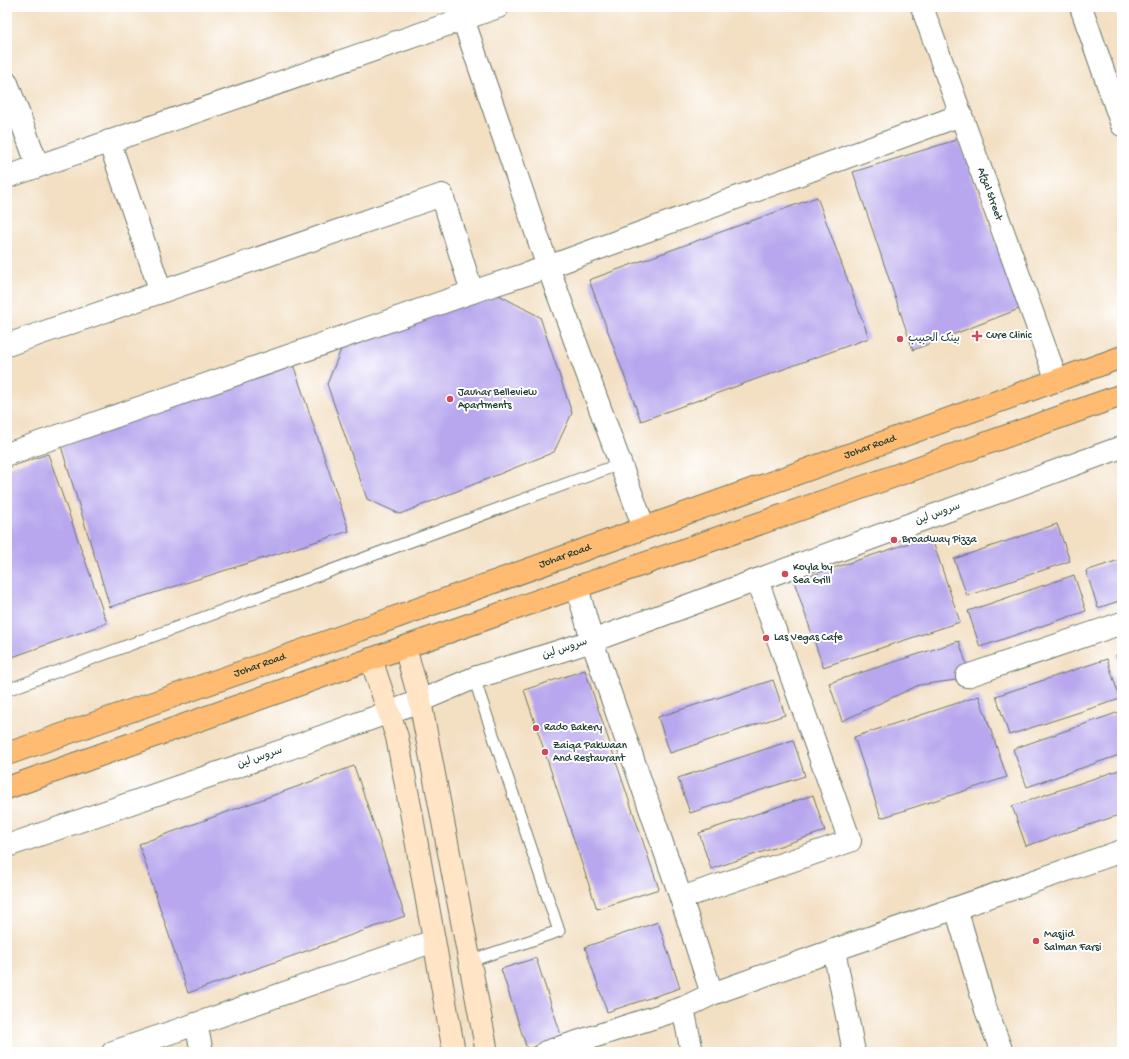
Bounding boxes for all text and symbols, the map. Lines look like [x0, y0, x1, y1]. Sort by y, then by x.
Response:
street label: Afzal Street [975, 166, 1005, 224]
marker: Cure Clinic [971, 330, 983, 342]
place label: Cure Clinic [986, 330, 1033, 342]
place label: بينک الحبيب [908, 332, 960, 345]
marker: بينک الحبيب [895, 334, 905, 344]
place label: Jauhar Belleview Apartments [458, 387, 537, 412]
marker: Jauhar Belleview Apartments [445, 394, 455, 404]
street label: Johar Road [843, 432, 899, 462]
street label: سروس لین [914, 499, 962, 528]
place label: Broadway Pizza [901, 534, 978, 546]
marker: Broadway Pizza [889, 535, 899, 545]
street label: Johar Road [538, 541, 594, 571]
place label: Koyla by Sea Grill [793, 562, 833, 587]
marker: Koyla by Sea Grill [780, 569, 790, 579]
place label: Las Vegas Cafe [774, 631, 843, 644]
marker: Las Vegas Cafe [761, 633, 771, 643]
street label: سروس لین [540, 635, 589, 662]
street label: Johar Road [232, 650, 289, 680]
place label: Rado Bakery [544, 722, 603, 734]
marker: Rado Bakery [531, 723, 541, 733]
place label: Zaiqa Pakwaan And Restaurant [553, 740, 628, 765]
street label: سروس لین [235, 744, 284, 771]
marker: Zaiqa Pakwaan And Restaurant [540, 747, 550, 757]
place label: Masjid Salman Farsi [1044, 929, 1101, 954]
marker: Masjid Salman Farsi [1031, 936, 1041, 946]

